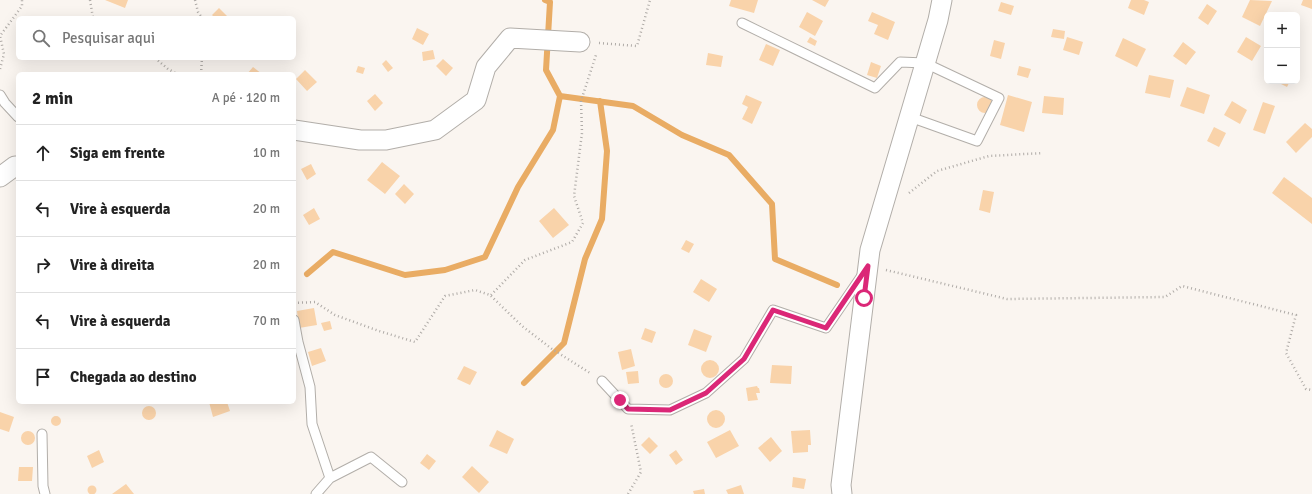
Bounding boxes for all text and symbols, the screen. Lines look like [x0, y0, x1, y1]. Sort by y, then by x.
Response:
map controls [1264, 12, 1300, 84]
button: + [1264, 12, 1300, 48]
search box [16, 16, 296, 60]
icon: search [30, 27, 52, 49]
text: Pesquisar aqui [62, 29, 155, 47]
button: − [1264, 48, 1300, 84]
text: 2 min [32, 88, 73, 109]
text: A pé · 120 m [212, 90, 280, 106]
icon: ahead [32, 142, 54, 164]
text: Siga em frente [70, 144, 165, 162]
text: 10 m [253, 145, 280, 161]
icon: left [32, 198, 54, 220]
text: Vire à esquerda [70, 200, 170, 218]
text: 20 m [253, 201, 280, 217]
icon: right [32, 254, 54, 276]
text: Vire à direita [70, 256, 154, 274]
text: 20 m [253, 257, 280, 273]
route start [855, 289, 873, 307]
icon: left [32, 310, 54, 332]
text: Vire à esquerda [70, 312, 170, 330]
text: 70 m [253, 313, 280, 329]
icon: arrive [32, 366, 54, 388]
text: Chegada ao destino [70, 368, 197, 386]
route end [611, 391, 629, 409]

